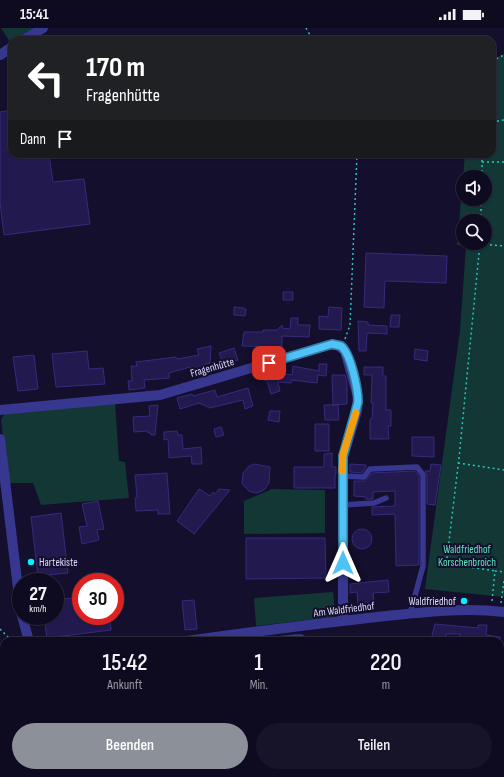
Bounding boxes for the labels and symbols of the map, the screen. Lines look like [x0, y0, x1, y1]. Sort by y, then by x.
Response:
pin [252, 346, 286, 380]
street label: Fragenhütte [189, 355, 236, 380]
position arrow [322, 542, 364, 584]
park label: Waldfriedhof Korschenbroich [438, 543, 496, 569]
place label: Hartekiste [39, 556, 78, 569]
marker: Hartekiste [26, 557, 36, 567]
speed limit sign: 30 [72, 573, 124, 625]
place label: Waldfriedhof [408, 595, 457, 608]
marker: Waldfriedhof [459, 596, 469, 606]
street label: Am Waldfriedhof [312, 599, 376, 620]

